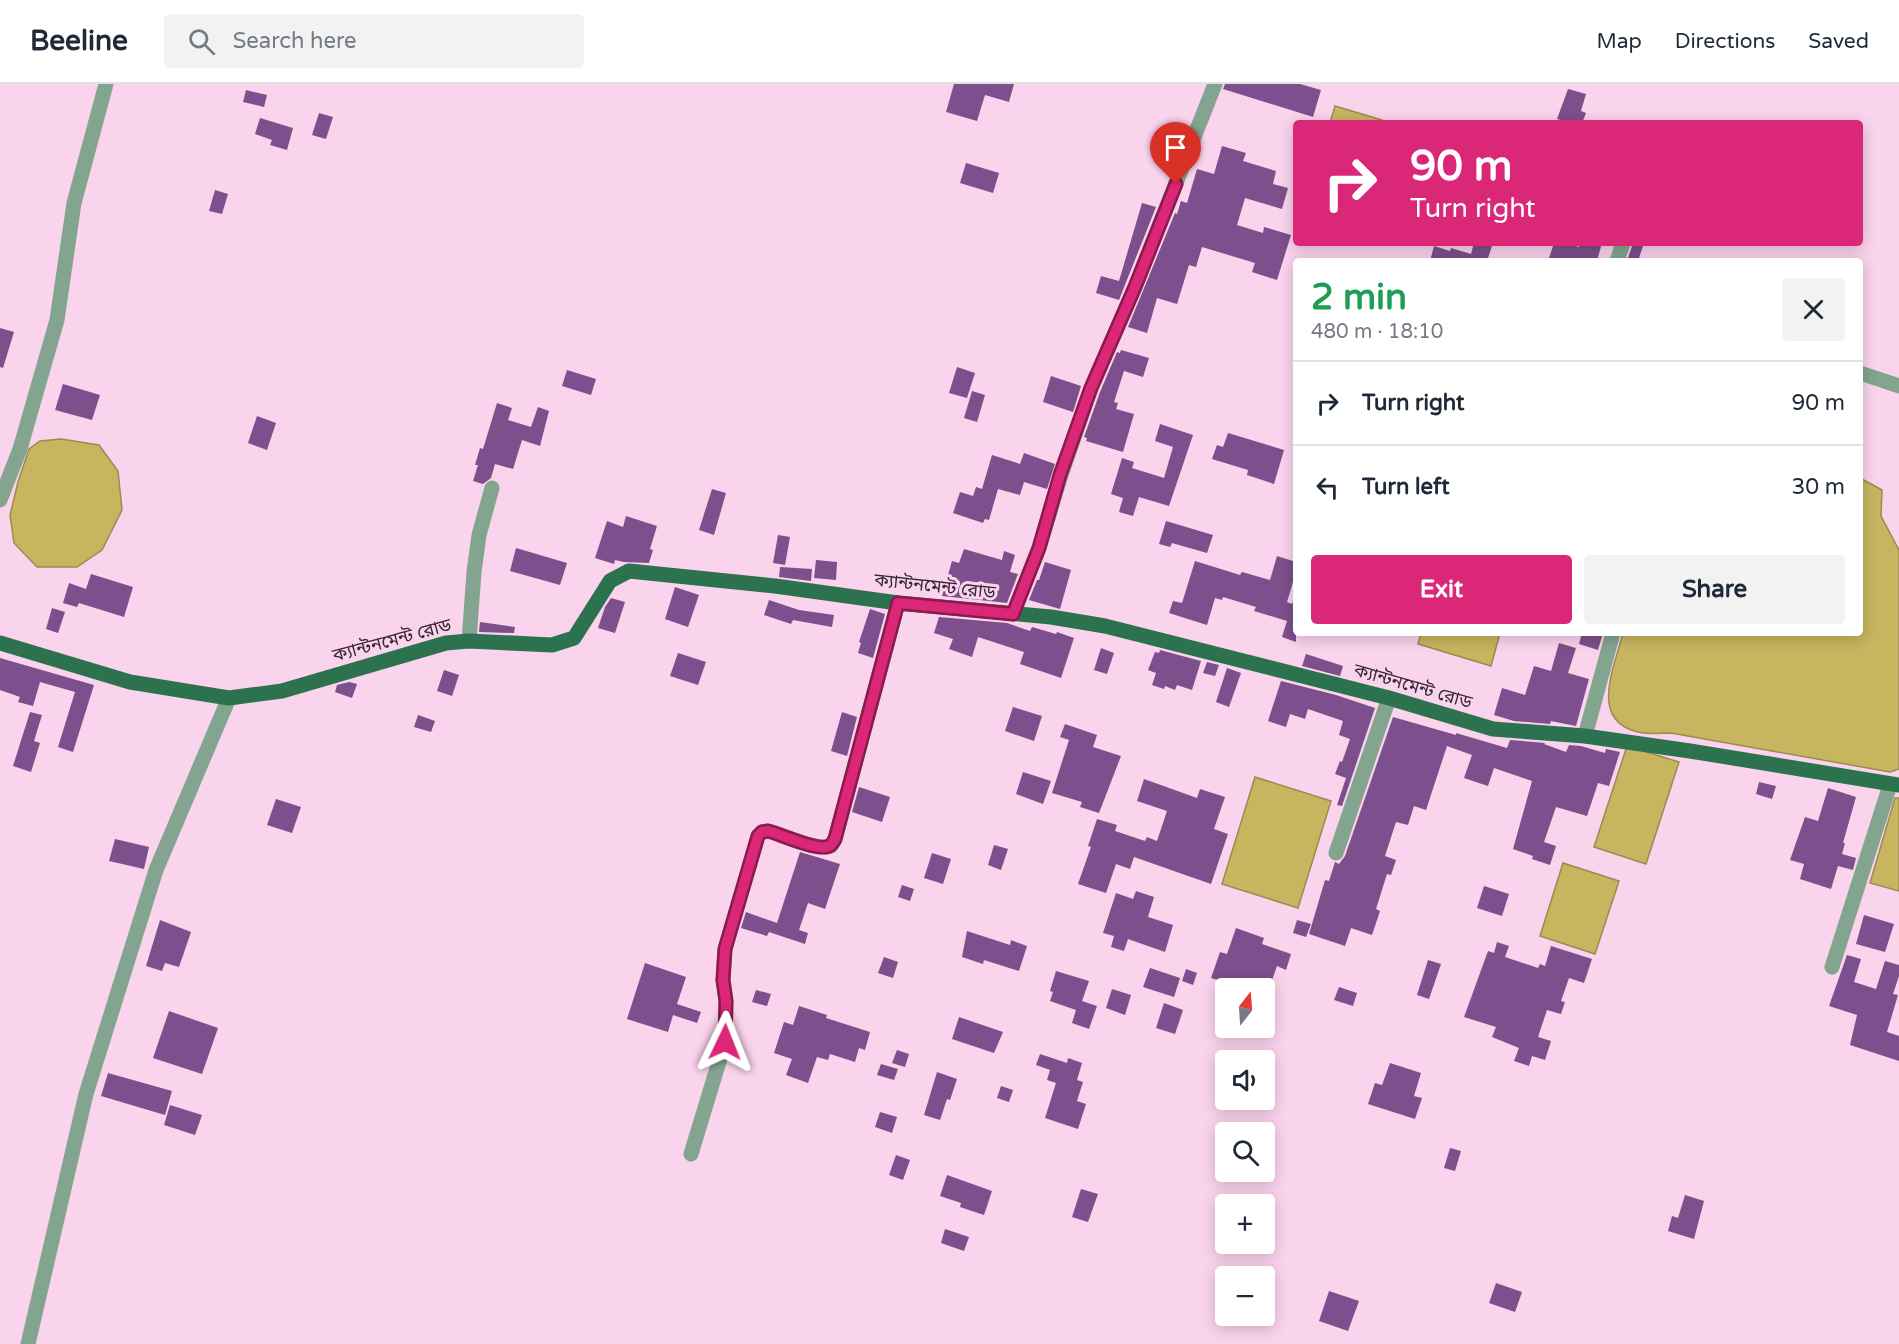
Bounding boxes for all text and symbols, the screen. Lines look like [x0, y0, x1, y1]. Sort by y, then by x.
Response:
search box [164, 14, 584, 68]
text: Beeline [30, 24, 128, 58]
icon: search [185, 25, 218, 58]
text: Search here [233, 28, 357, 54]
text: Map [1596, 29, 1642, 54]
text: Directions [1675, 29, 1775, 54]
text: Saved [1808, 29, 1869, 54]
pin [1150, 122, 1201, 184]
icon: arrive [1159, 131, 1192, 164]
text: 90 m [1410, 141, 1512, 192]
icon: right [1311, 144, 1389, 222]
text: Turn right [1410, 192, 1536, 225]
text: 2 min [1311, 276, 1407, 319]
button: close [1782, 278, 1845, 341]
text: 480 m · 18:10 [1311, 320, 1443, 344]
icon: right [1311, 387, 1344, 420]
text: Turn right [1362, 390, 1464, 416]
text: 90 m [1791, 390, 1845, 416]
icon: left [1311, 471, 1344, 504]
text: Turn left [1362, 474, 1450, 500]
text: 30 m [1791, 474, 1845, 500]
button: Exit [1311, 555, 1572, 624]
button: Share [1584, 555, 1845, 624]
street label: ক্যান্টনমেন্ট রোড [872, 569, 997, 603]
street label: ক্যান্টনমেন্ট রোড [329, 614, 454, 667]
street label: ক্যান্টনমেন্ট রোড [1350, 658, 1475, 713]
north arrow [1215, 978, 1275, 1038]
map controls [1215, 978, 1275, 1326]
position arrow [693, 1010, 757, 1074]
button: sound [1215, 1050, 1275, 1110]
button: search [1215, 1122, 1275, 1182]
button: + [1215, 1194, 1275, 1254]
button: − [1215, 1266, 1275, 1326]

